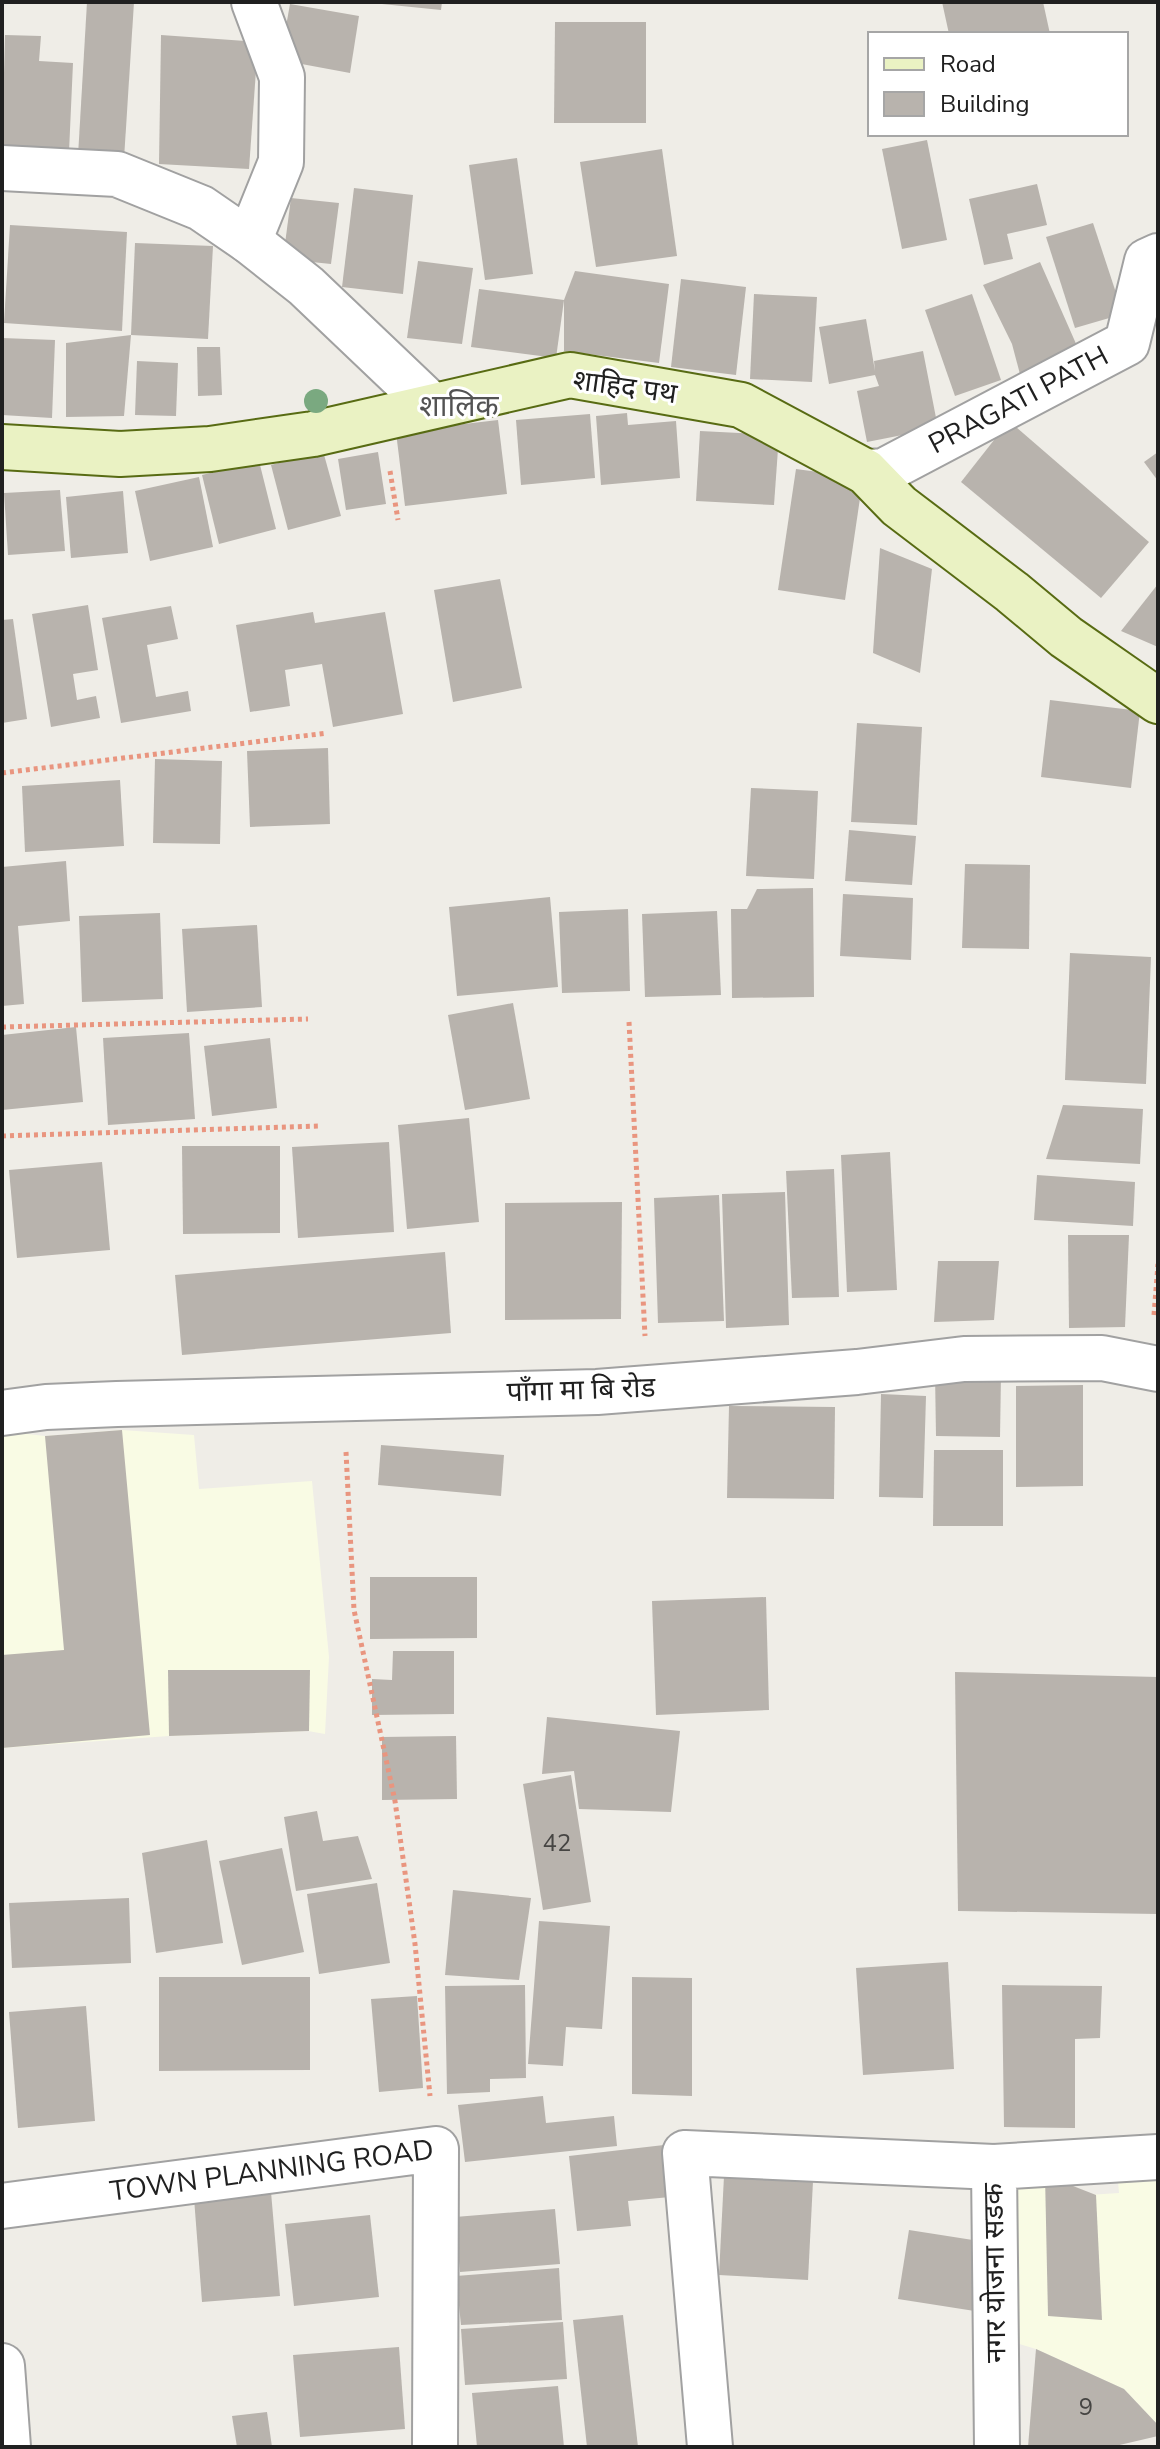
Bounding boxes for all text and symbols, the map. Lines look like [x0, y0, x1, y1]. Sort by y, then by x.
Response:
legend [868, 32, 1128, 136]
text: Road [940, 48, 996, 80]
text: Building [940, 88, 1030, 120]
street label: PRAGATI PATH [922, 337, 1115, 463]
street label: शाहिद पथ [571, 361, 680, 413]
district label: शालिक [419, 386, 500, 427]
street label: पाँगा मा बि रोड [506, 1368, 657, 1412]
house number: 42 [543, 1827, 571, 1859]
street label: TOWN PLANNING ROAD [108, 2131, 436, 2211]
street label: नगर योजना सडक [974, 2182, 1016, 2363]
house number: 9 [1079, 2391, 1093, 2423]

